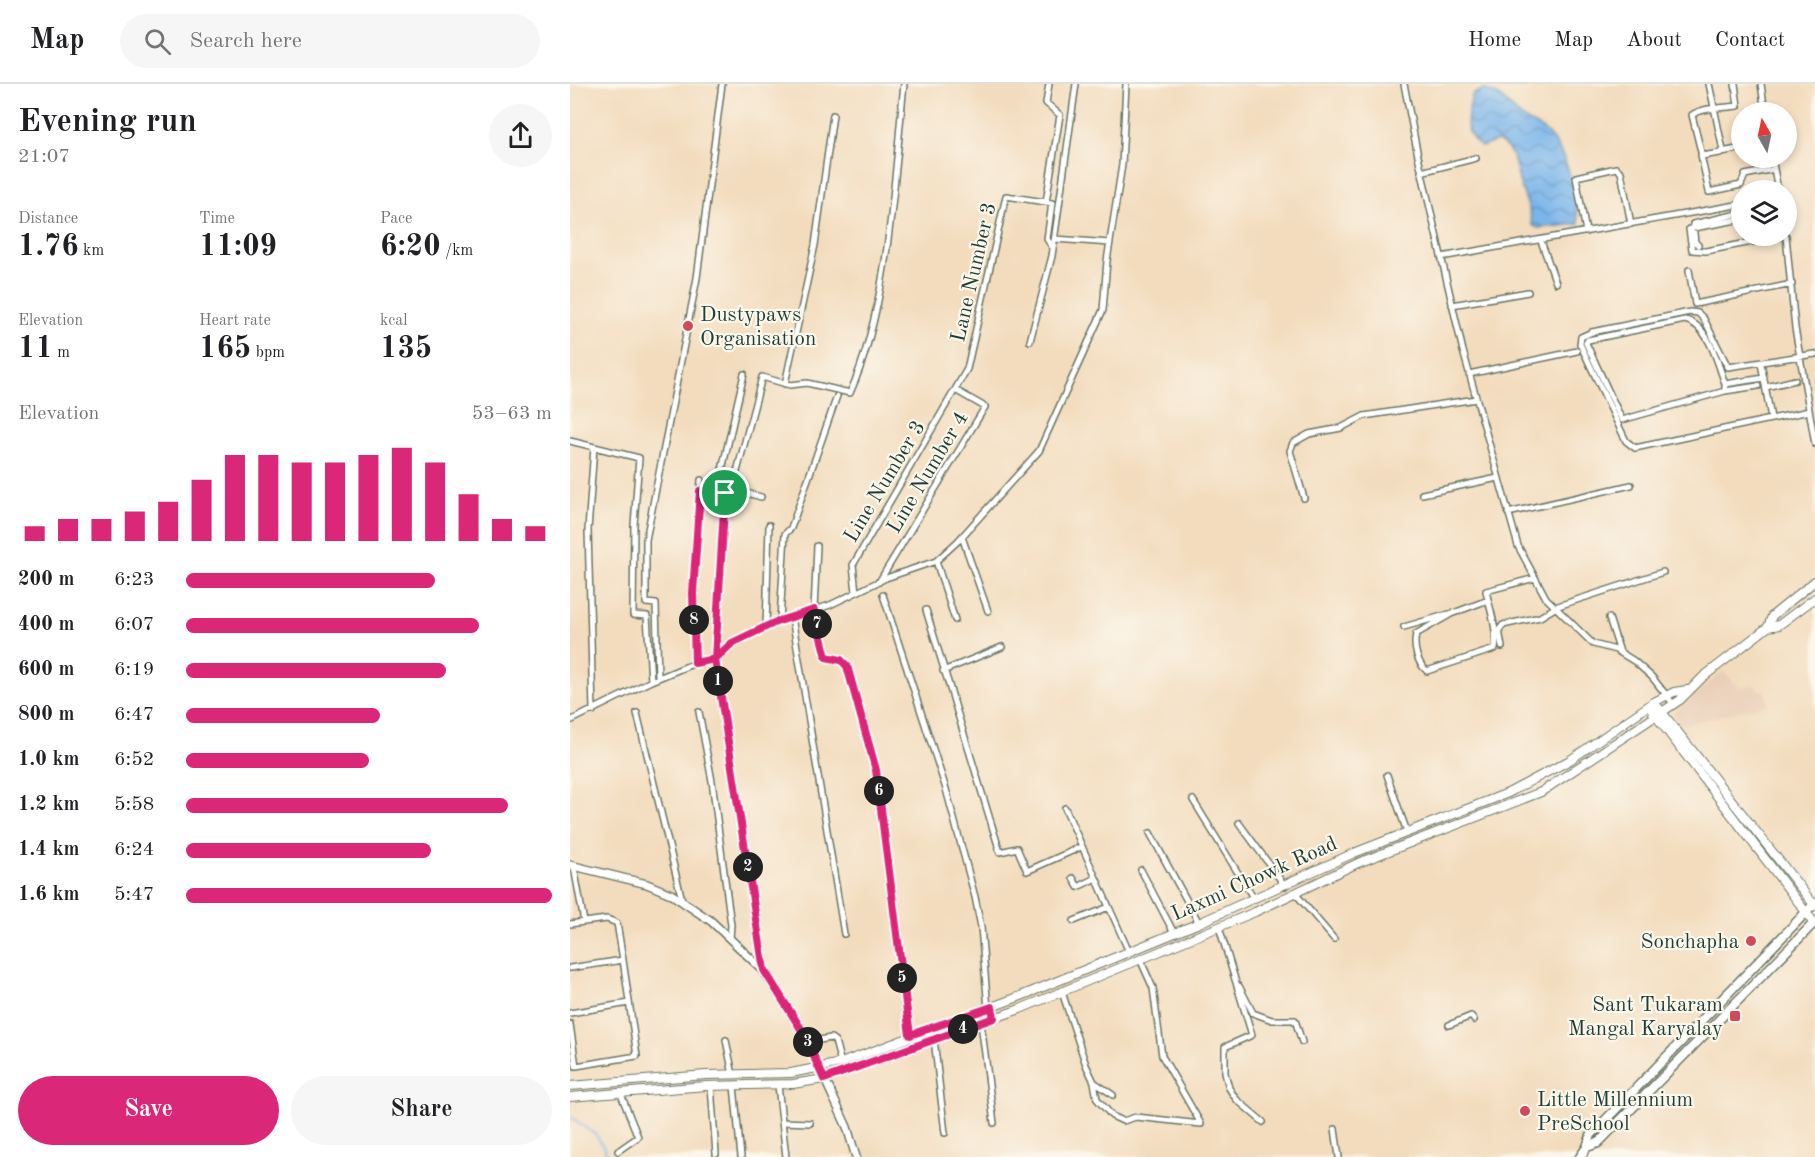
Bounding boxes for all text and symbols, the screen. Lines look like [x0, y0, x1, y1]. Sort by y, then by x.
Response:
search box [120, 14, 540, 68]
icon: search [141, 25, 174, 58]
text: Map [30, 27, 84, 55]
text: Search here [189, 30, 302, 52]
text: Home [1468, 30, 1521, 51]
text: Map [1554, 30, 1593, 51]
text: About [1626, 30, 1682, 51]
text: Contact [1715, 30, 1785, 51]
north arrow [1731, 102, 1797, 168]
map controls [1731, 102, 1797, 246]
button: share [489, 104, 552, 167]
text: Evening run [18, 106, 197, 139]
text: 21:07 [18, 147, 70, 167]
button: layers [1731, 180, 1797, 246]
street label: Lane Number 3 [948, 201, 1001, 344]
text: Distance [18, 211, 78, 227]
text: Time [199, 211, 235, 227]
text: Pace [380, 211, 412, 227]
text: 1.76 [18, 232, 79, 262]
text: 11:09 [199, 232, 277, 262]
text: 6:20 [380, 232, 441, 262]
text: km [79, 243, 104, 259]
text: /km [441, 243, 473, 259]
place label: Dustypaws Organisation [700, 305, 816, 350]
text: Elevation [18, 313, 83, 329]
text: Heart rate [199, 313, 271, 329]
text: kcal [380, 313, 408, 329]
marker: Dustypaws Organisation [681, 319, 695, 333]
text: 11 [18, 334, 53, 364]
text: 165 [199, 334, 251, 364]
text: 135 [380, 334, 432, 364]
text: m [53, 345, 70, 361]
text: bpm [251, 345, 285, 361]
text: Elevation [18, 404, 99, 424]
text: 53–63 m [472, 404, 552, 424]
street label: Line Number 4 [884, 408, 973, 537]
street label: Line Number 3 [841, 417, 930, 546]
pin [699, 467, 750, 518]
icon: arrive [708, 476, 741, 509]
text: 200 m [18, 570, 74, 590]
text: 6:23 [114, 570, 154, 590]
pin: 8 [679, 605, 709, 635]
pin: 7 [802, 609, 832, 639]
text: 8 [689, 612, 699, 628]
text: 400 m [18, 615, 74, 635]
text: 6:07 [114, 615, 154, 635]
text: 7 [812, 616, 822, 632]
text: 600 m [18, 660, 74, 680]
text: 6:19 [114, 660, 154, 680]
pin: 1 [703, 666, 733, 696]
text: 1 [713, 673, 723, 689]
text: 800 m [18, 705, 74, 725]
text: 6:47 [114, 705, 154, 725]
text: 1.0 km [18, 750, 80, 770]
text: 6:52 [114, 750, 154, 770]
pin: 6 [864, 776, 894, 806]
text: 6 [874, 783, 884, 799]
text: 1.2 km [18, 795, 80, 815]
text: 5:58 [114, 795, 154, 815]
street label: Laxmi Chowk Road [1169, 833, 1341, 925]
text: 1.4 km [18, 840, 80, 860]
text: 6:24 [114, 840, 154, 860]
pin: 2 [733, 852, 763, 882]
text: 2 [743, 859, 753, 875]
text: 1.6 km [18, 885, 80, 905]
text: 5:47 [114, 885, 154, 905]
place label: Sonchapha [1641, 932, 1739, 953]
marker: Sonchapha [1744, 934, 1758, 948]
pin: 5 [887, 963, 917, 993]
text: 5 [897, 970, 907, 986]
place label: Sant Tukaram Mangal Karyalay [1568, 995, 1723, 1040]
marker: Sant Tukaram Mangal Karyalay [1728, 1009, 1742, 1023]
pin: 4 [948, 1014, 978, 1044]
text: 4 [958, 1021, 968, 1037]
pin: 3 [793, 1027, 823, 1057]
text: 3 [803, 1034, 813, 1050]
button: Save [18, 1076, 279, 1145]
button: Share [291, 1076, 552, 1145]
place label: Little Millennium PreSchool [1537, 1090, 1693, 1135]
marker: Little Millennium PreSchool [1518, 1104, 1532, 1118]

